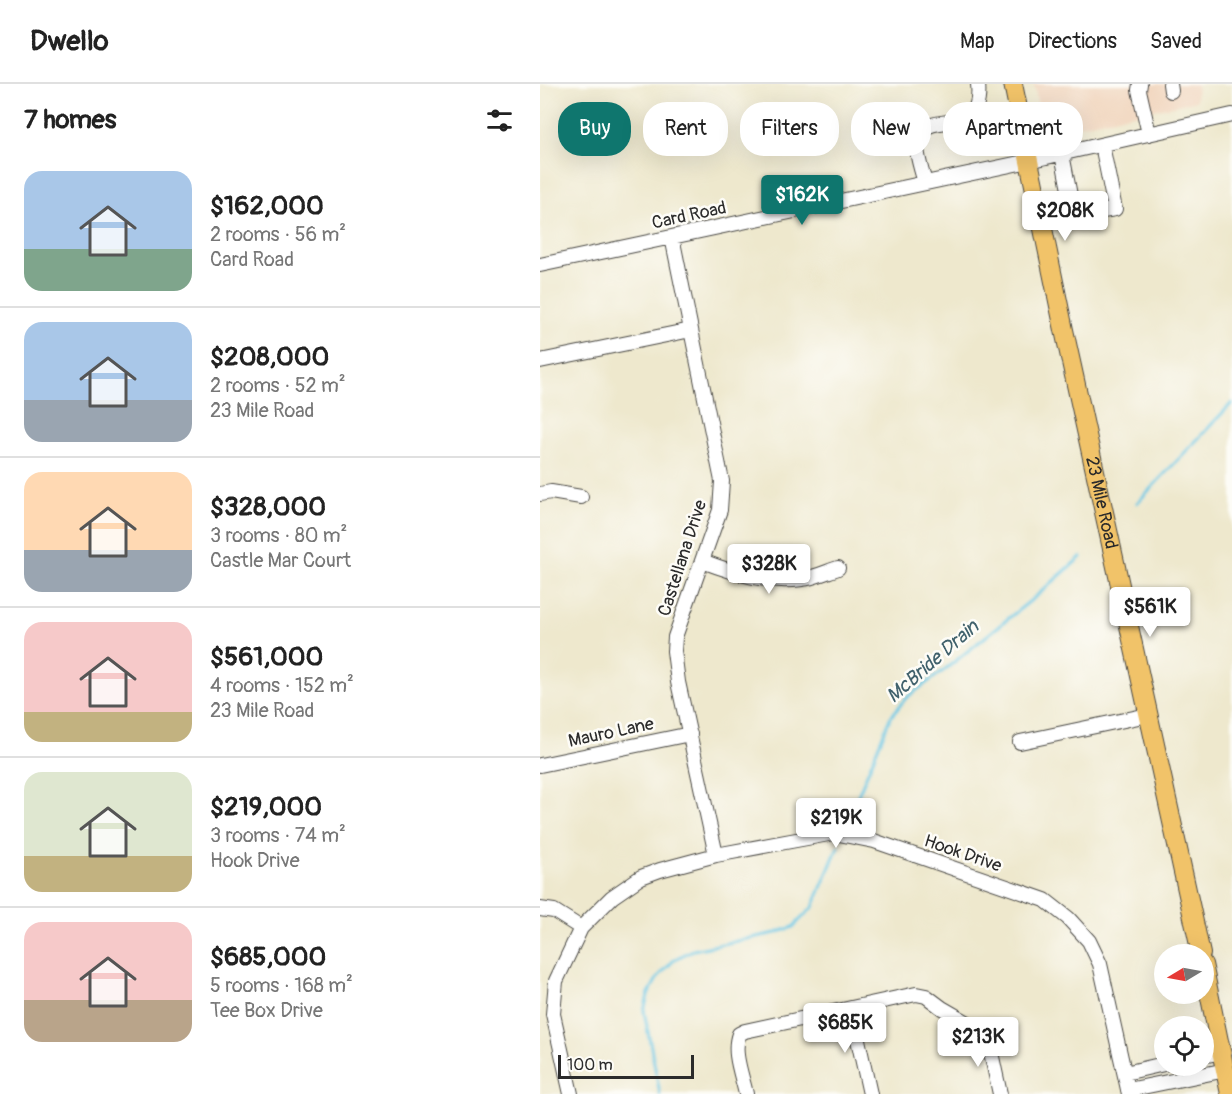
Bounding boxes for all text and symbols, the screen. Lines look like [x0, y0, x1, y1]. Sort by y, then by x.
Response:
text: Dwello [30, 24, 109, 59]
text: Map [960, 28, 995, 55]
text: Directions [1028, 28, 1117, 55]
text: Saved [1150, 28, 1202, 55]
chip: Buy [558, 102, 631, 156]
chip: Rent [643, 102, 728, 156]
chip: Filters [740, 102, 839, 156]
chip: New [851, 102, 931, 156]
chip: Apartment [943, 102, 1083, 156]
text: 7 homes [24, 104, 116, 136]
icon: filters [483, 104, 516, 137]
pin: $162K [760, 175, 844, 226]
text: $162K [775, 182, 829, 207]
text: $162,000 [210, 190, 324, 222]
pin: $208K [1023, 191, 1107, 242]
icon: home [72, 195, 144, 267]
street label: Card Road [650, 196, 728, 235]
text: $208K [1036, 198, 1094, 223]
text: 2 rooms · 56 m² [210, 222, 346, 247]
text: Card Road [210, 247, 294, 272]
text: $208,000 [210, 341, 329, 373]
icon: home [72, 346, 144, 418]
text: 2 rooms · 52 m² [210, 373, 346, 398]
text: 23 Mile Road [210, 398, 314, 423]
street label: 23 Mile Road [1080, 454, 1123, 551]
text: $328,000 [210, 491, 326, 523]
icon: home [72, 496, 144, 568]
street label: Castellana Drive [653, 497, 712, 619]
text: 3 rooms · 80 m² [210, 523, 347, 548]
pin: $328K [727, 544, 811, 595]
text: Castle Mar Court [210, 548, 351, 573]
text: $328K [741, 551, 797, 576]
pin: $561K [1108, 587, 1192, 638]
text: $561K [1123, 594, 1177, 619]
water label: McBride Drain [881, 613, 985, 708]
text: $561,000 [210, 641, 323, 673]
icon: home [72, 646, 144, 718]
text: 4 rooms · 152 m² [210, 673, 354, 698]
text: 23 Mile Road [210, 698, 314, 723]
street label: Mauro Lane [566, 712, 656, 753]
text: $219,000 [210, 791, 322, 823]
icon: home [72, 796, 144, 868]
pin: $219K [794, 798, 878, 849]
text: $219K [810, 805, 862, 830]
text: 3 rooms · 74 m² [210, 823, 346, 848]
street label: Hook Drive [921, 829, 1005, 878]
text: Hook Drive [210, 848, 300, 873]
text: $685,000 [210, 941, 326, 973]
north arrow [1154, 944, 1214, 1004]
map controls [1154, 944, 1214, 1076]
icon: home [72, 946, 144, 1018]
text: 5 rooms · 168 m² [210, 973, 353, 998]
text: Tee Box Drive [210, 998, 323, 1023]
pin: $685K [803, 1003, 887, 1054]
text: $685K [817, 1010, 873, 1035]
button: locate [1154, 1016, 1214, 1076]
pin: $213K [936, 1017, 1020, 1068]
text: $213K [951, 1024, 1005, 1049]
scale bar [558, 1052, 694, 1080]
text: 100 m [567, 1055, 613, 1075]

